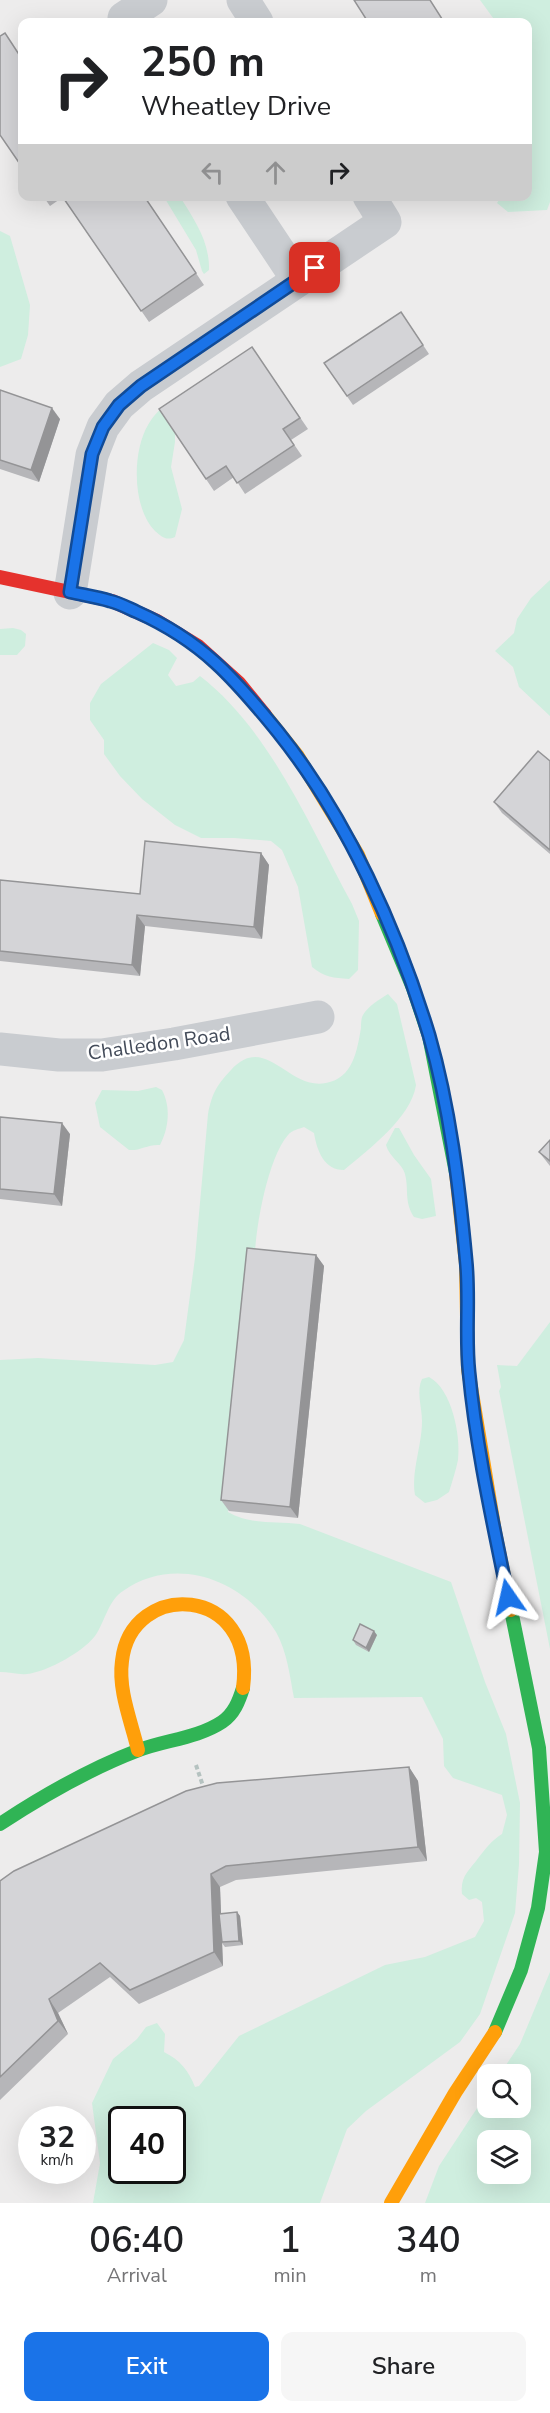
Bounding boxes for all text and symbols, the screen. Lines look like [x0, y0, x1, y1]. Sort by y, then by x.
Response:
text: 250 m [141, 34, 265, 91]
icon: right [42, 42, 120, 120]
text: Wheatley Drive [141, 88, 331, 125]
icon: left [196, 156, 229, 189]
icon: ahead [259, 156, 292, 189]
icon: right [322, 156, 355, 189]
pin [289, 242, 340, 293]
icon: arrive [298, 251, 331, 284]
street label: Challedon Road [86, 1020, 232, 1067]
position arrow [476, 1565, 540, 1629]
map controls [477, 2064, 531, 2184]
button: search [477, 2064, 531, 2118]
speed limit sign: 40 [108, 2106, 186, 2184]
text: 32 [39, 2117, 75, 2158]
button: layers [477, 2130, 531, 2184]
text: km/h [40, 2150, 74, 2170]
text: 06:40 [89, 2216, 184, 2265]
text: 1 [279, 2216, 301, 2265]
text: 340 [396, 2216, 461, 2265]
text: Arrival [107, 2262, 167, 2289]
text: min [274, 2262, 307, 2289]
text: m [420, 2262, 437, 2289]
button: Exit [24, 2332, 269, 2401]
button: Share [281, 2332, 526, 2401]

